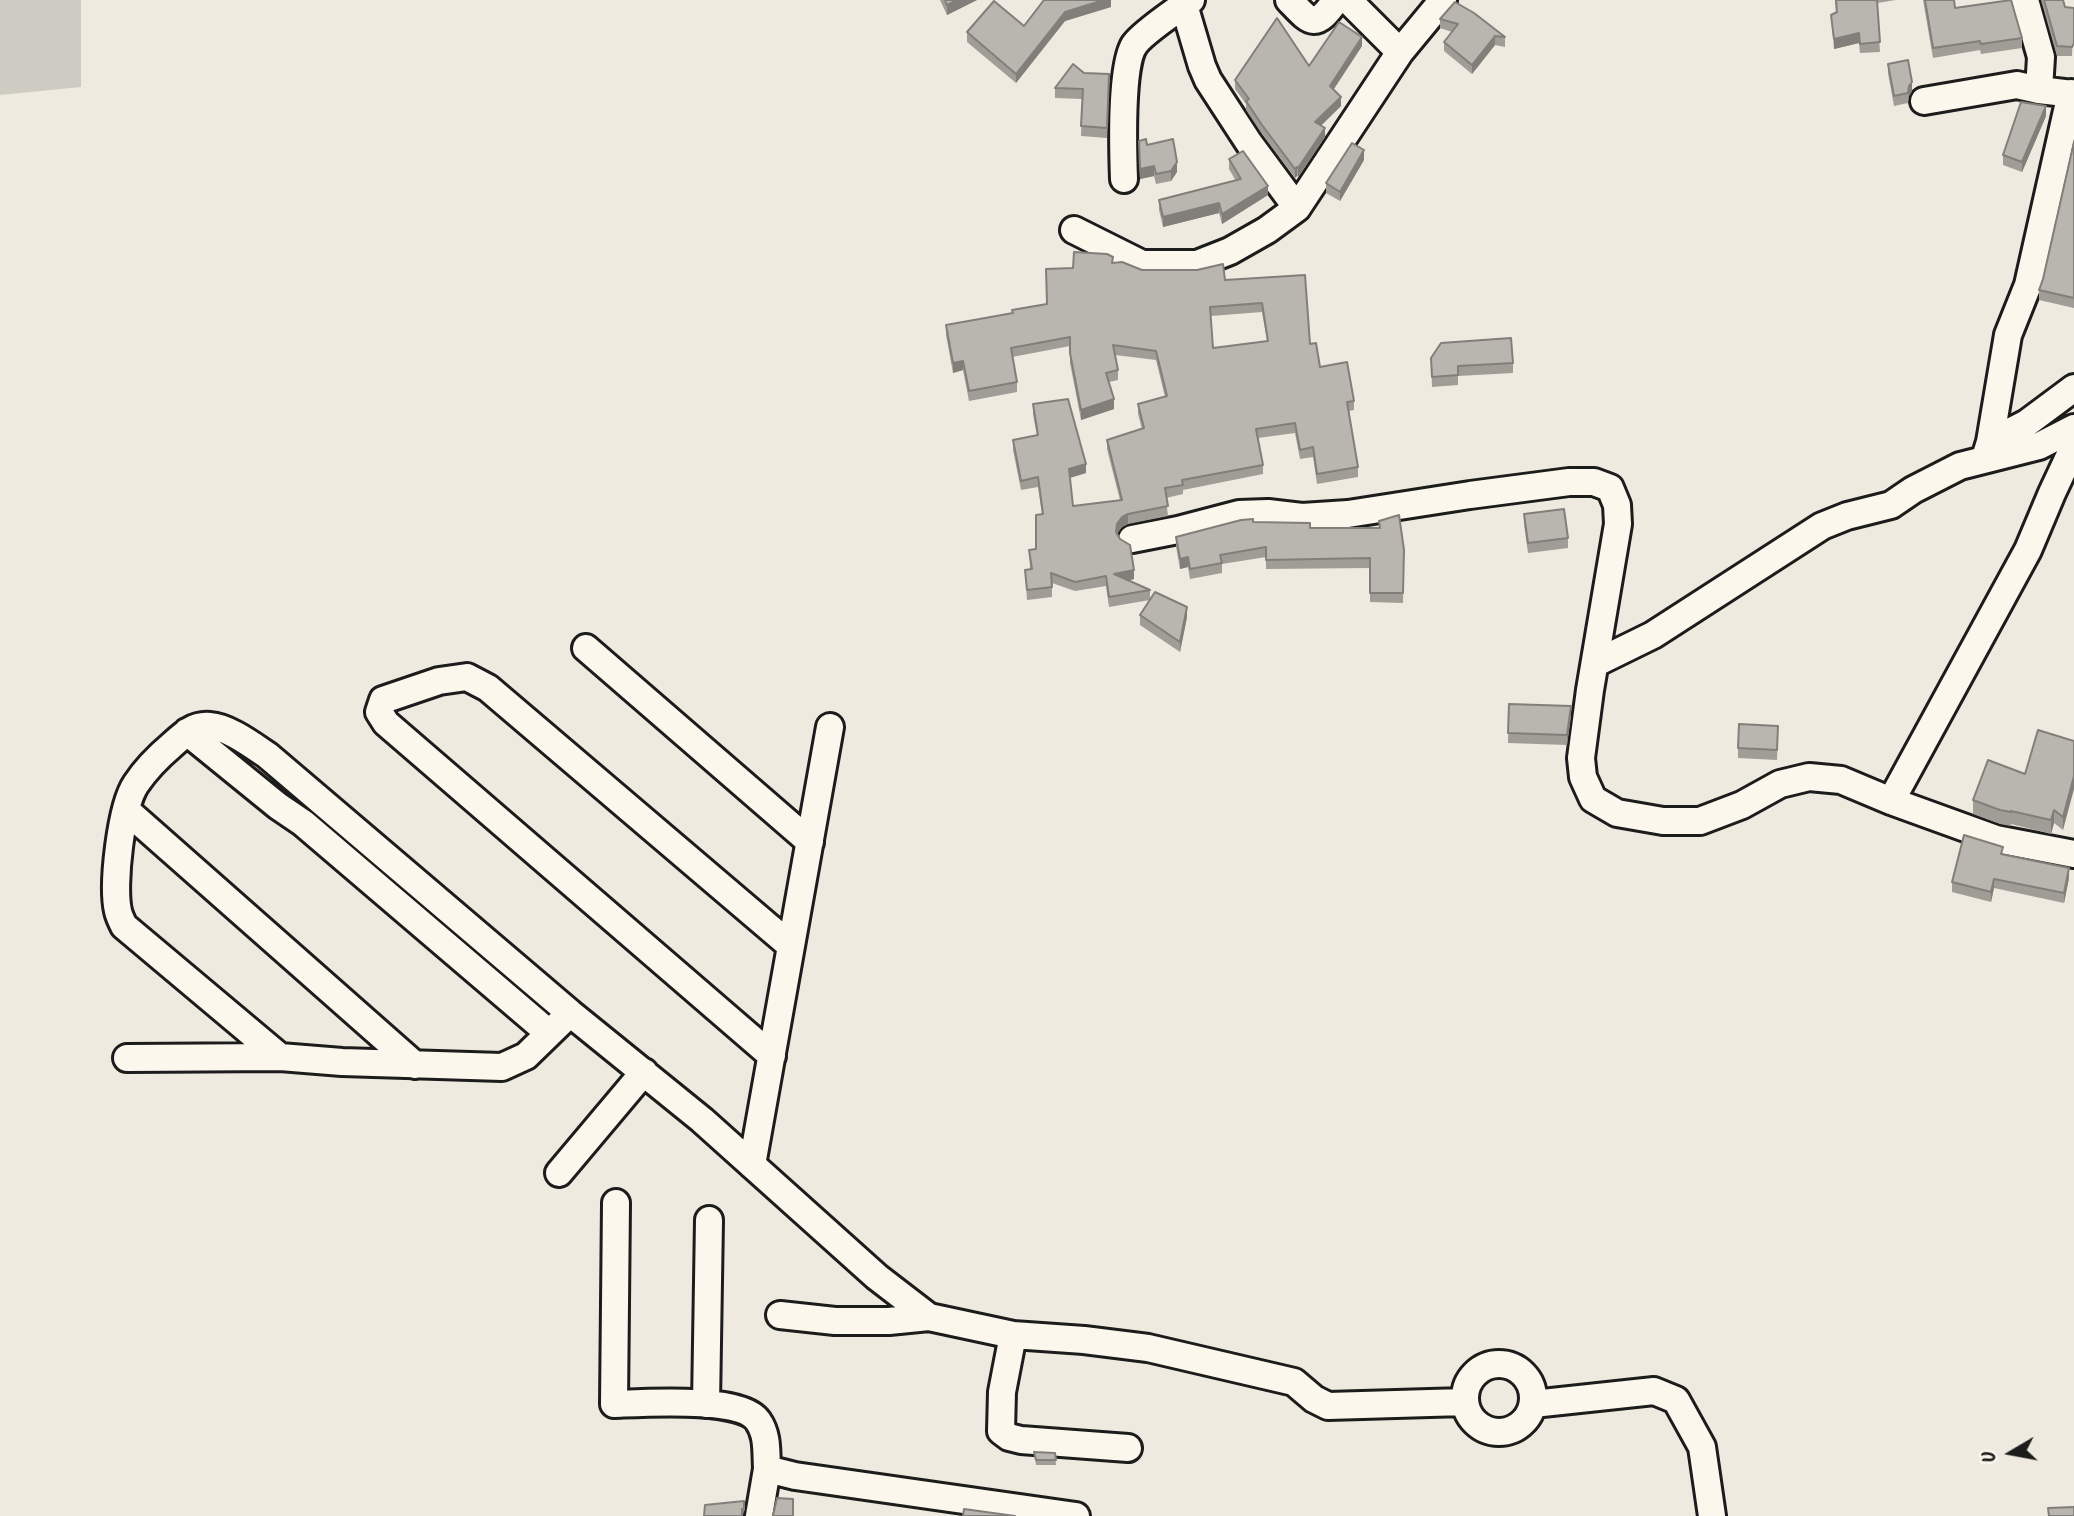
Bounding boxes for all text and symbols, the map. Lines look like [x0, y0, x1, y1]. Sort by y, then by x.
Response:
north arrow [1976, 1418, 2046, 1488]
text: U [1975, 1448, 2006, 1465]

